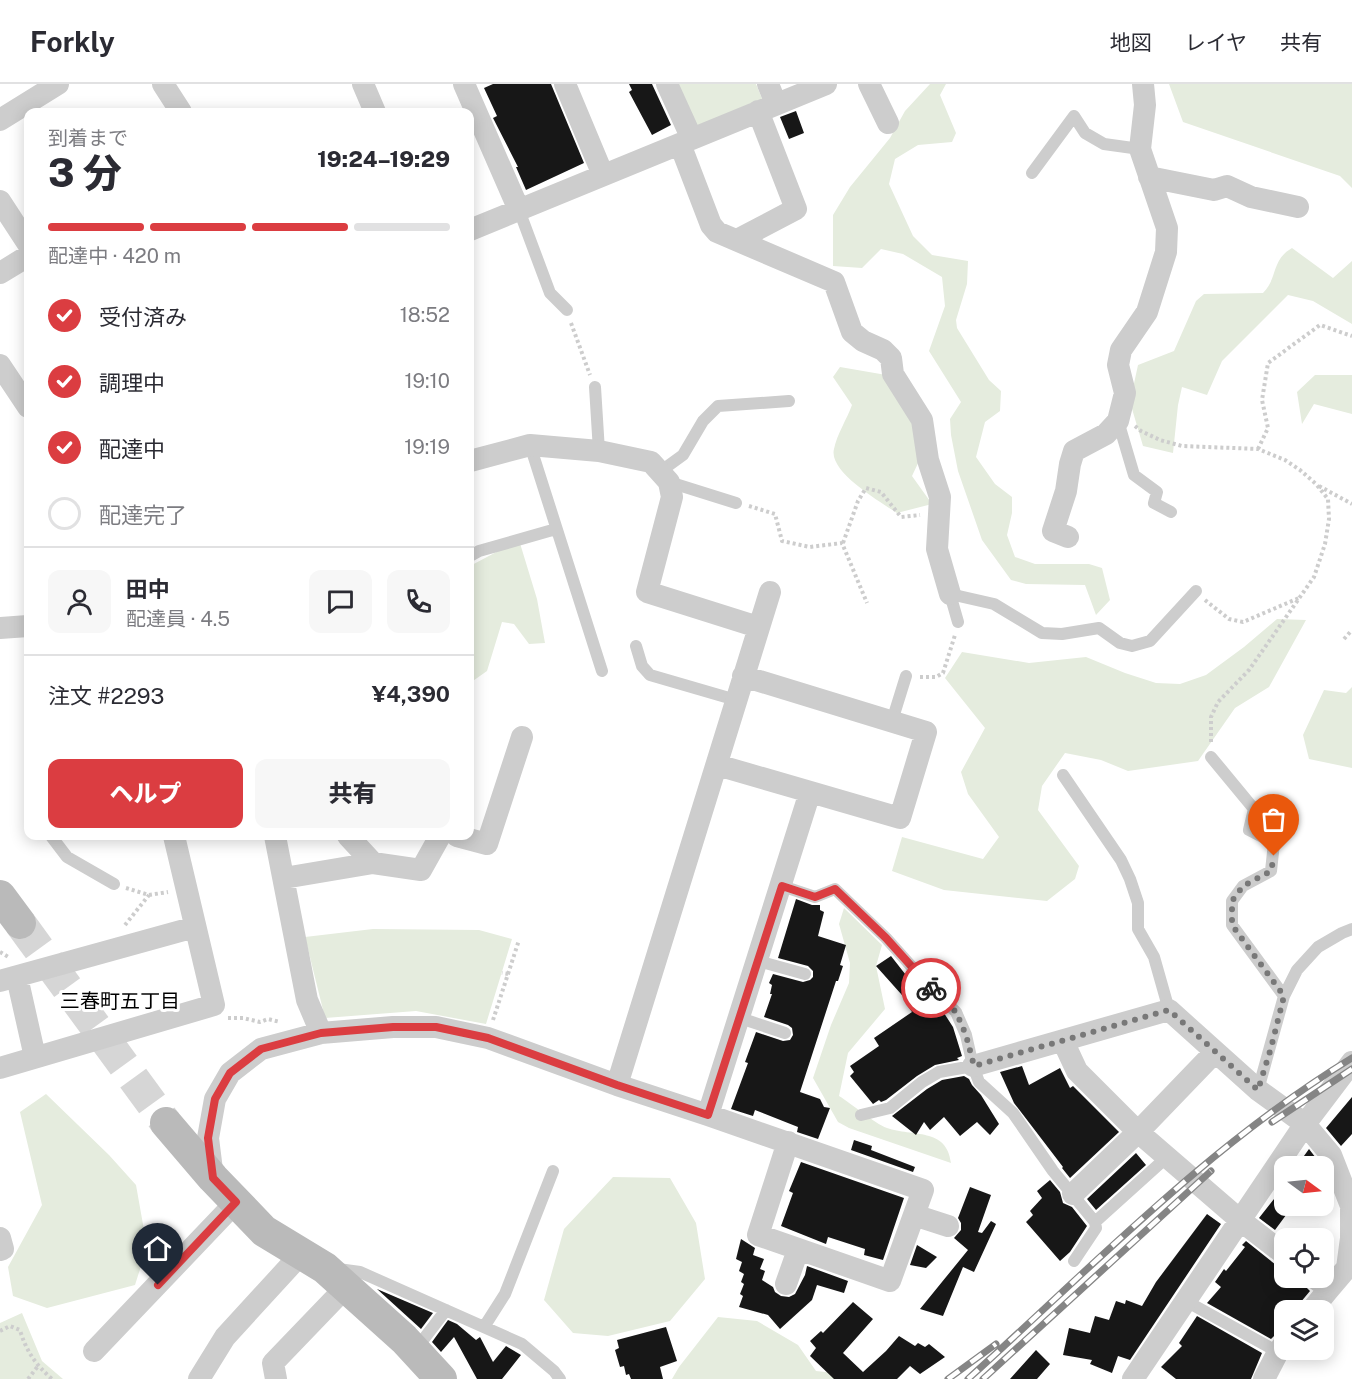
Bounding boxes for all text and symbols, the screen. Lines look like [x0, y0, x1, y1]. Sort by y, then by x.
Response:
text: Forkly [30, 25, 115, 58]
text: 地図 [1110, 30, 1152, 55]
text: レイヤ [1185, 30, 1247, 55]
text: 共有 [1280, 30, 1322, 55]
text: 到着まで [48, 126, 128, 150]
text: 19:24–19:29 [317, 146, 450, 172]
text: 3 分 [48, 150, 122, 196]
text: 配達中 · 420 m [48, 244, 181, 268]
icon: check [48, 299, 81, 332]
text: 18:52 [400, 303, 450, 327]
text: 受付済み [99, 304, 187, 330]
icon: check [48, 365, 81, 398]
text: 19:10 [404, 369, 450, 393]
text: 調理中 [99, 370, 165, 396]
icon: check [48, 431, 81, 464]
text: 19:19 [404, 435, 450, 459]
text: 配達中 [99, 436, 165, 462]
text: 配達完了 [99, 502, 187, 528]
button: person [48, 570, 111, 633]
button: chat [309, 570, 372, 633]
button: phone [387, 570, 450, 633]
text: 田中 [126, 576, 170, 602]
text: 配達員 · 4.5 [126, 607, 230, 631]
text: ¥4,390 [372, 681, 450, 707]
text: 注文 #2293 [48, 683, 164, 709]
button: ヘルプ [48, 759, 243, 828]
button: 共有 [255, 759, 450, 828]
pin [1248, 794, 1299, 856]
icon: bag [1257, 803, 1290, 836]
courier [901, 958, 961, 1018]
icon: bike [915, 972, 948, 1005]
district label: 三春町五丁目 [60, 989, 180, 1013]
north arrow [1274, 1156, 1334, 1216]
map controls [1274, 1156, 1334, 1360]
pin [132, 1223, 183, 1285]
button: locate [1274, 1228, 1334, 1288]
icon: home [141, 1232, 174, 1265]
button: layers [1274, 1300, 1334, 1360]

